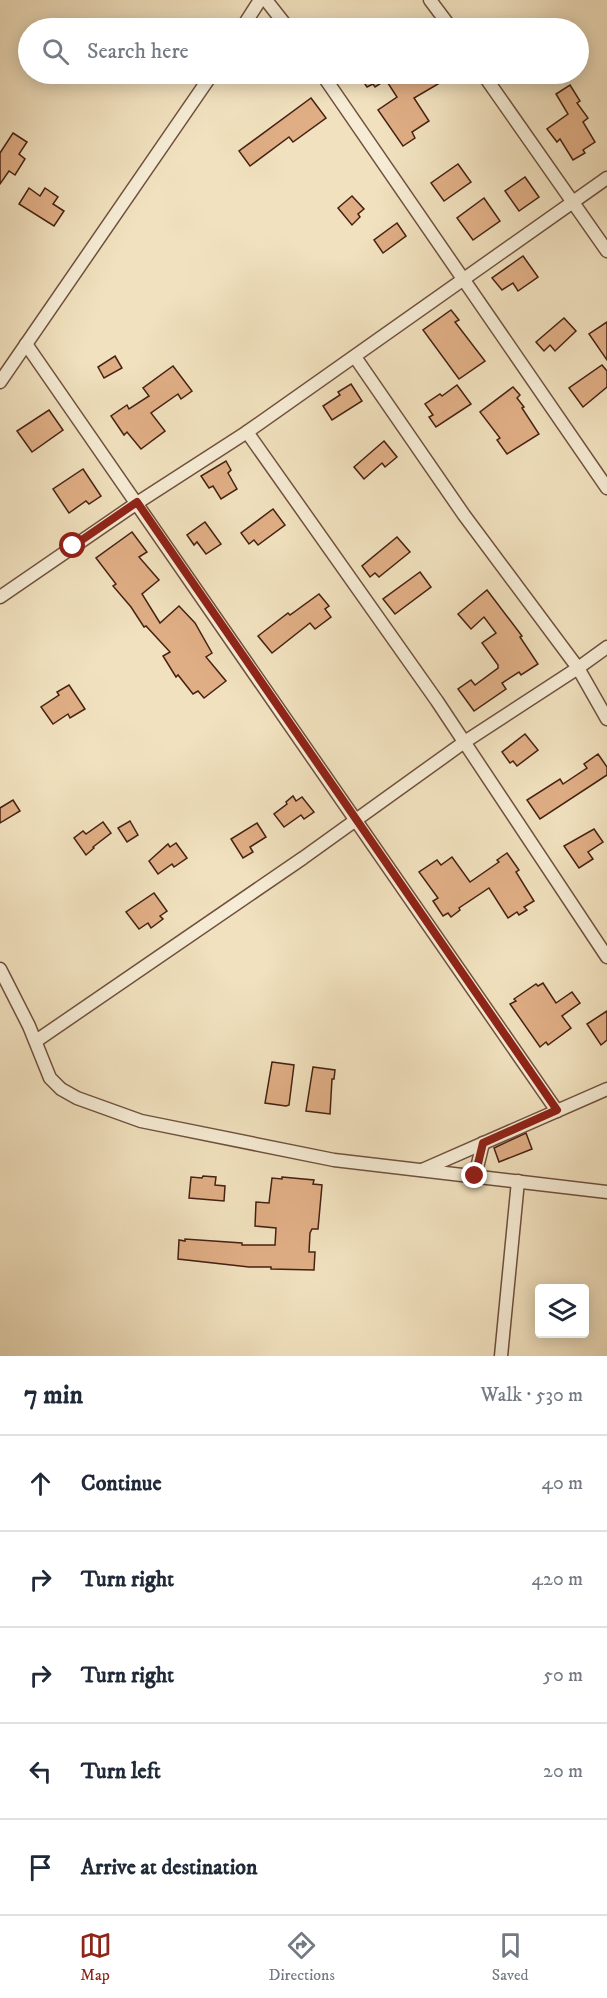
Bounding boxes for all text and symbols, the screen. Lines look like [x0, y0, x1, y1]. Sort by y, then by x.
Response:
search box [18, 18, 589, 84]
icon: search [39, 35, 72, 68]
text: Search here [87, 38, 189, 65]
route start [59, 532, 85, 558]
route end [461, 1162, 487, 1188]
map controls [535, 1284, 589, 1338]
button: layers [535, 1284, 589, 1338]
text: 7 min [24, 1379, 83, 1412]
text: Walk · 530 m [481, 1383, 583, 1408]
icon: ahead [24, 1467, 57, 1500]
text: Continue [81, 1470, 162, 1497]
text: 40 m [541, 1471, 583, 1496]
icon: right [24, 1563, 57, 1596]
text: Turn right [81, 1566, 174, 1593]
text: 420 m [532, 1567, 583, 1592]
icon: right [24, 1659, 57, 1692]
text: Turn right [81, 1662, 174, 1689]
text: 50 m [543, 1663, 583, 1688]
icon: left [24, 1755, 57, 1788]
text: Turn left [81, 1758, 161, 1785]
text: 20 m [543, 1759, 583, 1784]
icon: arrive [24, 1851, 57, 1884]
text: Arrive at destination [81, 1854, 258, 1881]
tab: Map [79, 1929, 112, 1985]
tab: Directions [269, 1929, 335, 1985]
tab: Saved [492, 1929, 529, 1985]

